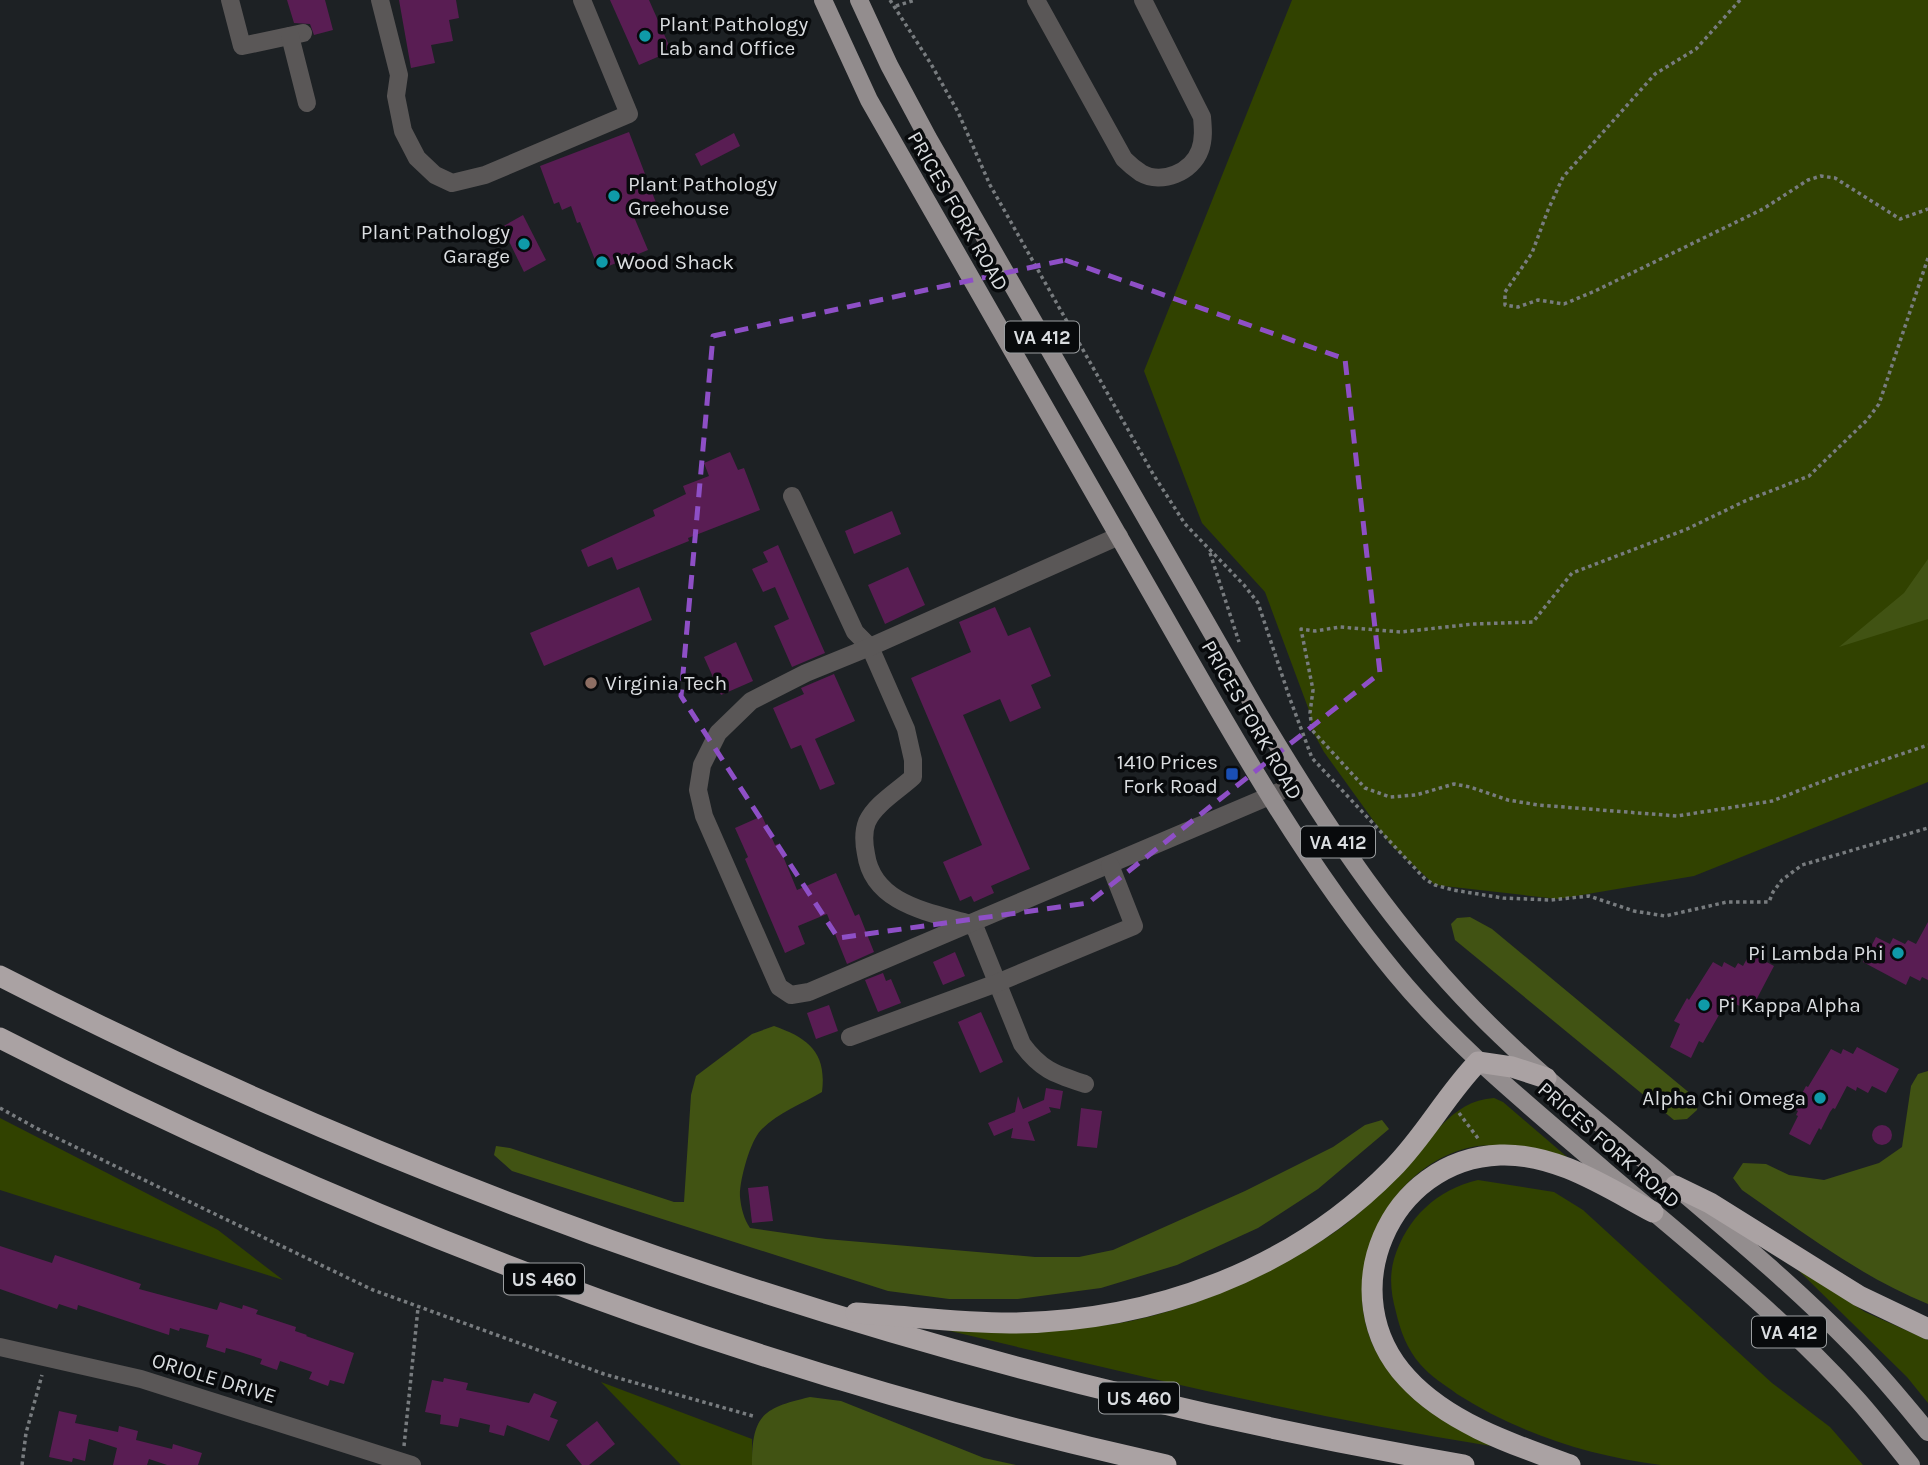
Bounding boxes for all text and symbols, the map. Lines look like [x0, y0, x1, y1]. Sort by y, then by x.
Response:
place label: Plant Pathology Lab and Office [659, 12, 808, 60]
marker: Plant Pathology Lab and Office [637, 28, 653, 44]
street label: PRICES FORK ROAD [903, 127, 1013, 295]
place label: Plant Pathology Greehouse [628, 172, 777, 220]
marker: Plant Pathology Greehouse [606, 188, 622, 204]
place label: Plant Pathology Garage [361, 220, 510, 268]
marker: Plant Pathology Garage [516, 236, 532, 252]
place label: Wood Shack [616, 250, 734, 274]
marker: Wood Shack [594, 254, 610, 270]
road number: VA 412 [1005, 322, 1079, 352]
street label: PRICES FORK ROAD [1197, 636, 1307, 804]
place label: Virginia Tech [605, 671, 727, 695]
marker: Virginia Tech [583, 675, 599, 691]
place label: 1410 Prices Fork Road [1117, 750, 1218, 798]
marker: 1410 Prices Fork Road [1224, 766, 1240, 782]
road number: VA 412 [1301, 827, 1375, 858]
place label: Pi Lambda Phi [1748, 941, 1884, 965]
marker: Pi Lambda Phi [1890, 945, 1906, 961]
place label: Pi Kappa Alpha [1718, 993, 1861, 1017]
marker: Pi Kappa Alpha [1696, 997, 1712, 1013]
street label: PRICES FORK ROAD [1533, 1077, 1685, 1213]
place label: Alpha Chi Omega [1642, 1086, 1806, 1110]
marker: Alpha Chi Omega [1812, 1090, 1828, 1106]
road number: US 460 [504, 1264, 584, 1294]
road number: VA 412 [1752, 1316, 1826, 1348]
street label: ORIOLE DRIVE [149, 1348, 279, 1408]
road number: US 460 [1099, 1382, 1179, 1414]

